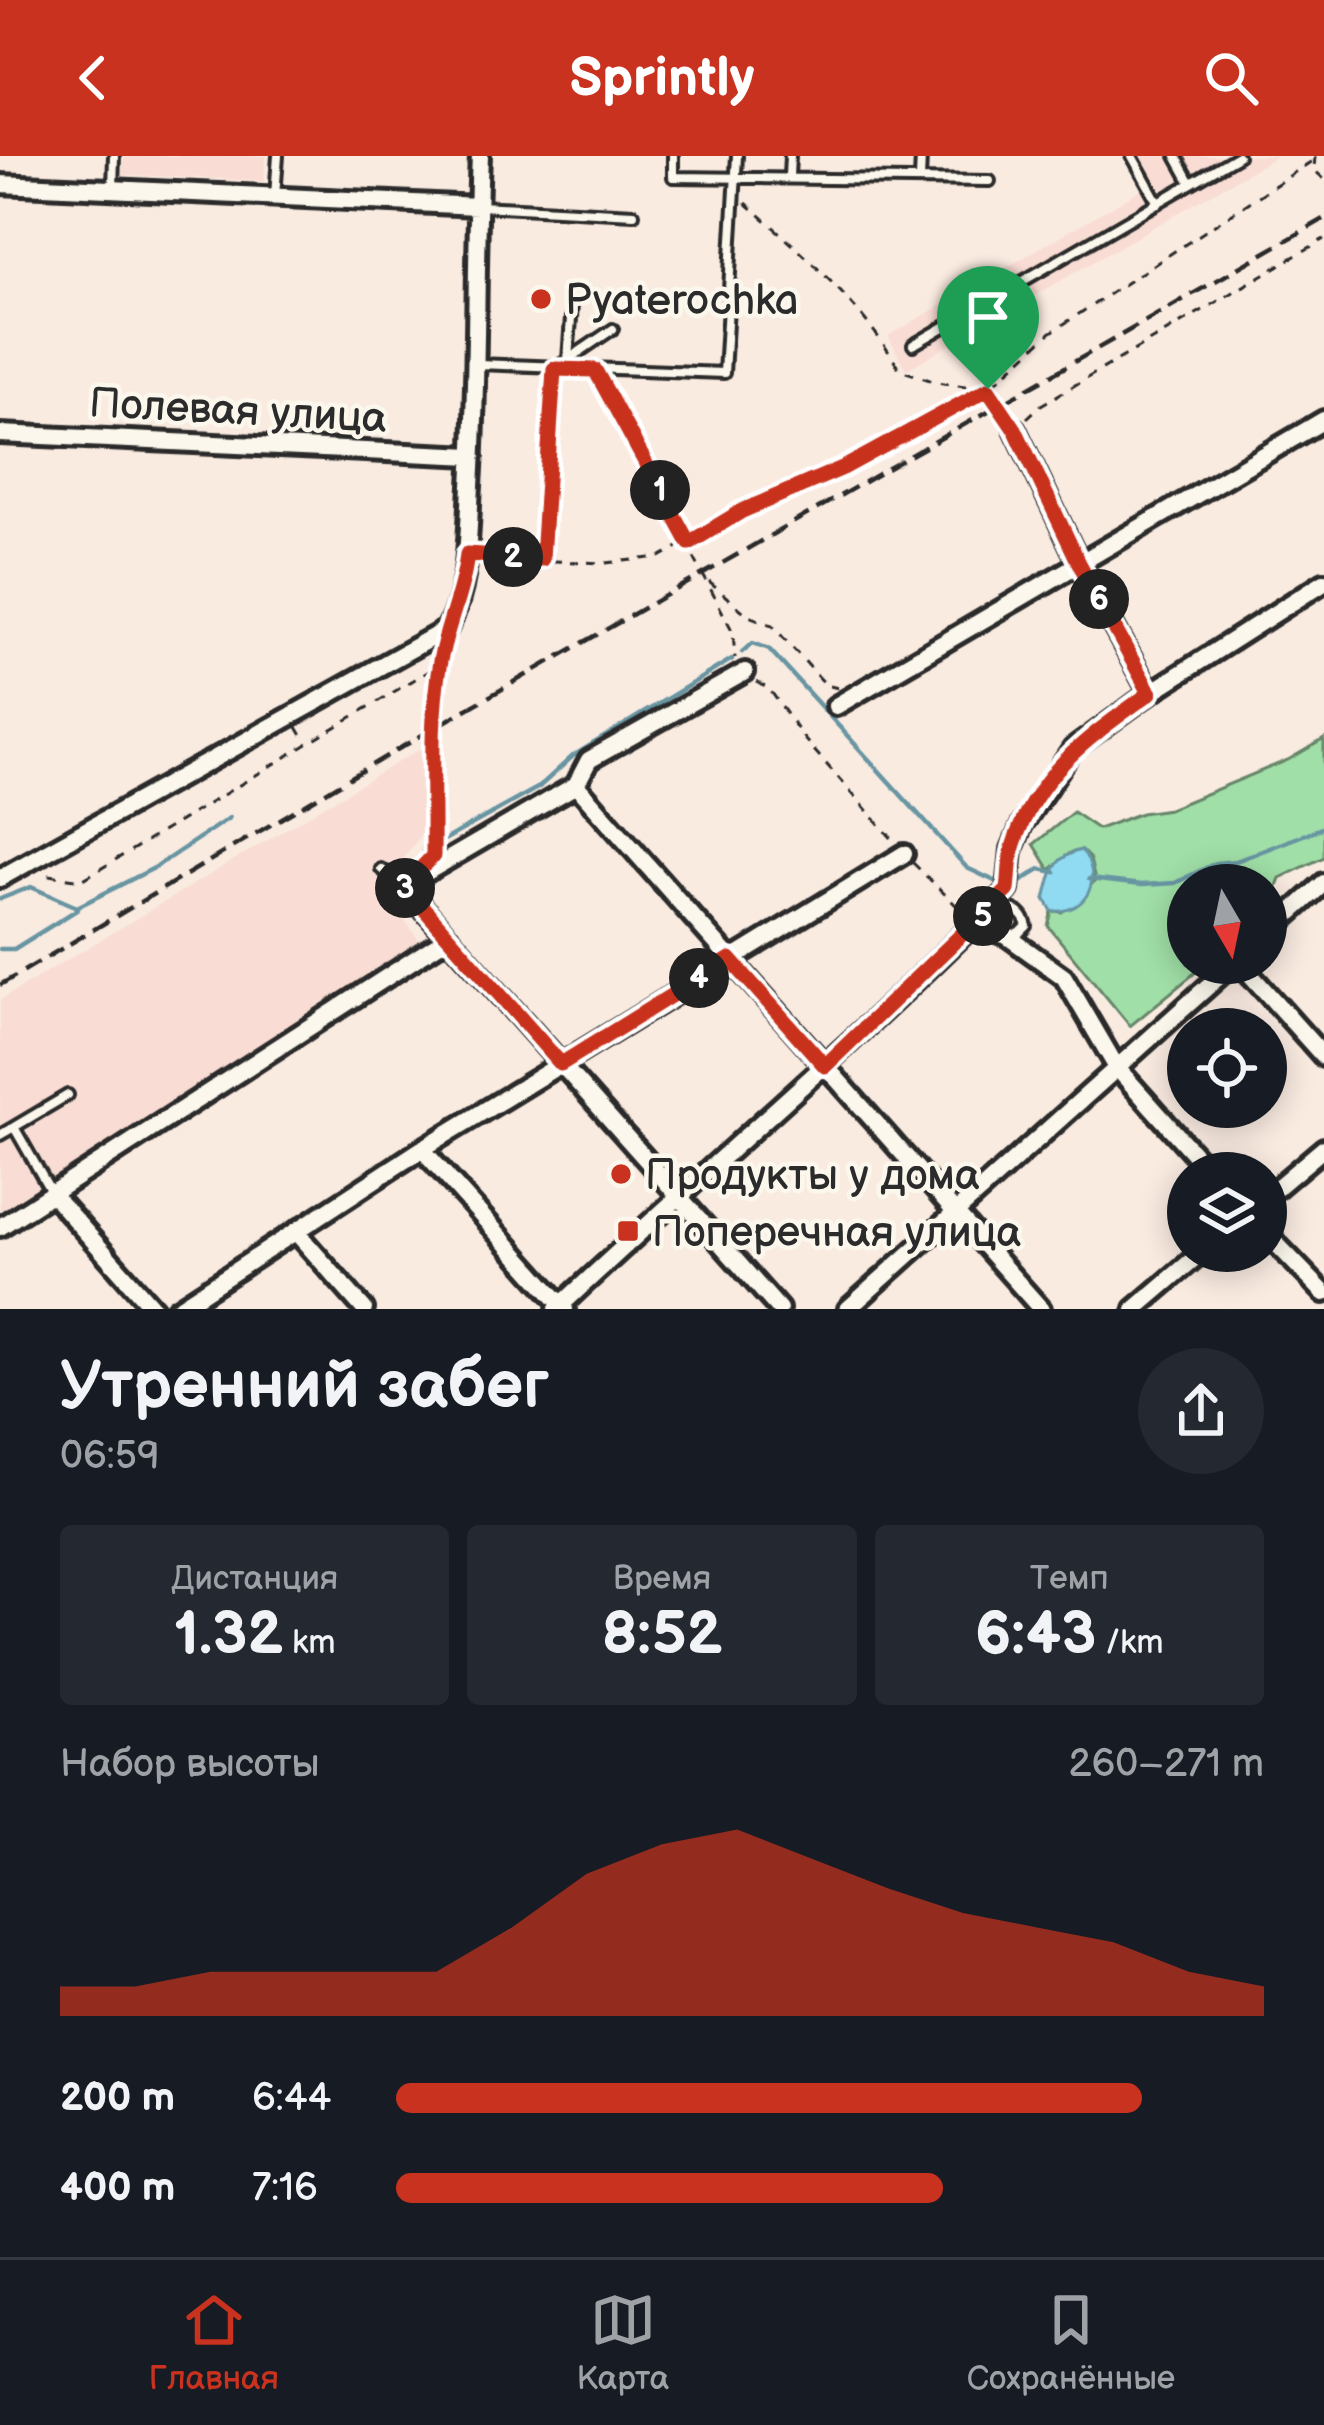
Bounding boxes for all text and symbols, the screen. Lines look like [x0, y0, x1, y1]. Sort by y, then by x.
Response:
icon: back [60, 45, 126, 111]
icon: search [1198, 45, 1264, 111]
text: Sprintly [569, 46, 755, 111]
pin [937, 266, 1039, 389]
place label: Pyaterochka [565, 276, 799, 327]
icon: arrive [955, 284, 1021, 350]
marker: Pyaterochka [528, 286, 554, 312]
street label: Полевая улица [88, 378, 388, 445]
pin: 1 [630, 460, 690, 520]
text: 1 [653, 470, 667, 510]
pin: 2 [483, 527, 543, 587]
text: 2 [503, 537, 523, 577]
pin: 6 [1069, 569, 1129, 629]
text: 6 [1089, 579, 1109, 619]
pin: 3 [375, 858, 435, 918]
north arrow [1167, 864, 1287, 984]
map controls [1167, 864, 1287, 1272]
text: 3 [395, 868, 415, 908]
pin: 5 [953, 886, 1013, 946]
text: 5 [973, 896, 993, 936]
pin: 4 [669, 948, 729, 1008]
text: 4 [689, 958, 709, 998]
button: locate [1167, 1008, 1287, 1128]
place label: Продукты у дома [645, 1151, 980, 1202]
button: layers [1167, 1152, 1287, 1272]
marker: Продукты у дома [608, 1161, 634, 1187]
place label: Поперечная улица [652, 1208, 1022, 1259]
marker: Поперечная улица [615, 1218, 641, 1244]
text: Утренний забег [60, 1348, 549, 1427]
button: share [1138, 1348, 1264, 1474]
text: 06:59 [60, 1433, 160, 1480]
text: Дистанция [171, 1559, 338, 1599]
text: Время [613, 1559, 711, 1599]
text: Темп [1030, 1559, 1109, 1599]
text: 1.32 [174, 1599, 283, 1671]
text: 8:52 [601, 1599, 723, 1671]
text: 6:43 [975, 1599, 1096, 1671]
text: km [283, 1623, 336, 1663]
text: /km [1096, 1623, 1164, 1663]
text: Набор высоты [60, 1741, 320, 1788]
text: 260–271 m [1068, 1741, 1264, 1788]
text: 200 m [60, 2075, 175, 2122]
text: 6:44 [252, 2075, 331, 2122]
text: 400 m [60, 2165, 175, 2212]
text: 7:16 [252, 2165, 318, 2212]
tab: Главная [149, 2287, 279, 2399]
tab: Карта [576, 2287, 669, 2399]
tab: Сохранённые [967, 2287, 1175, 2399]

